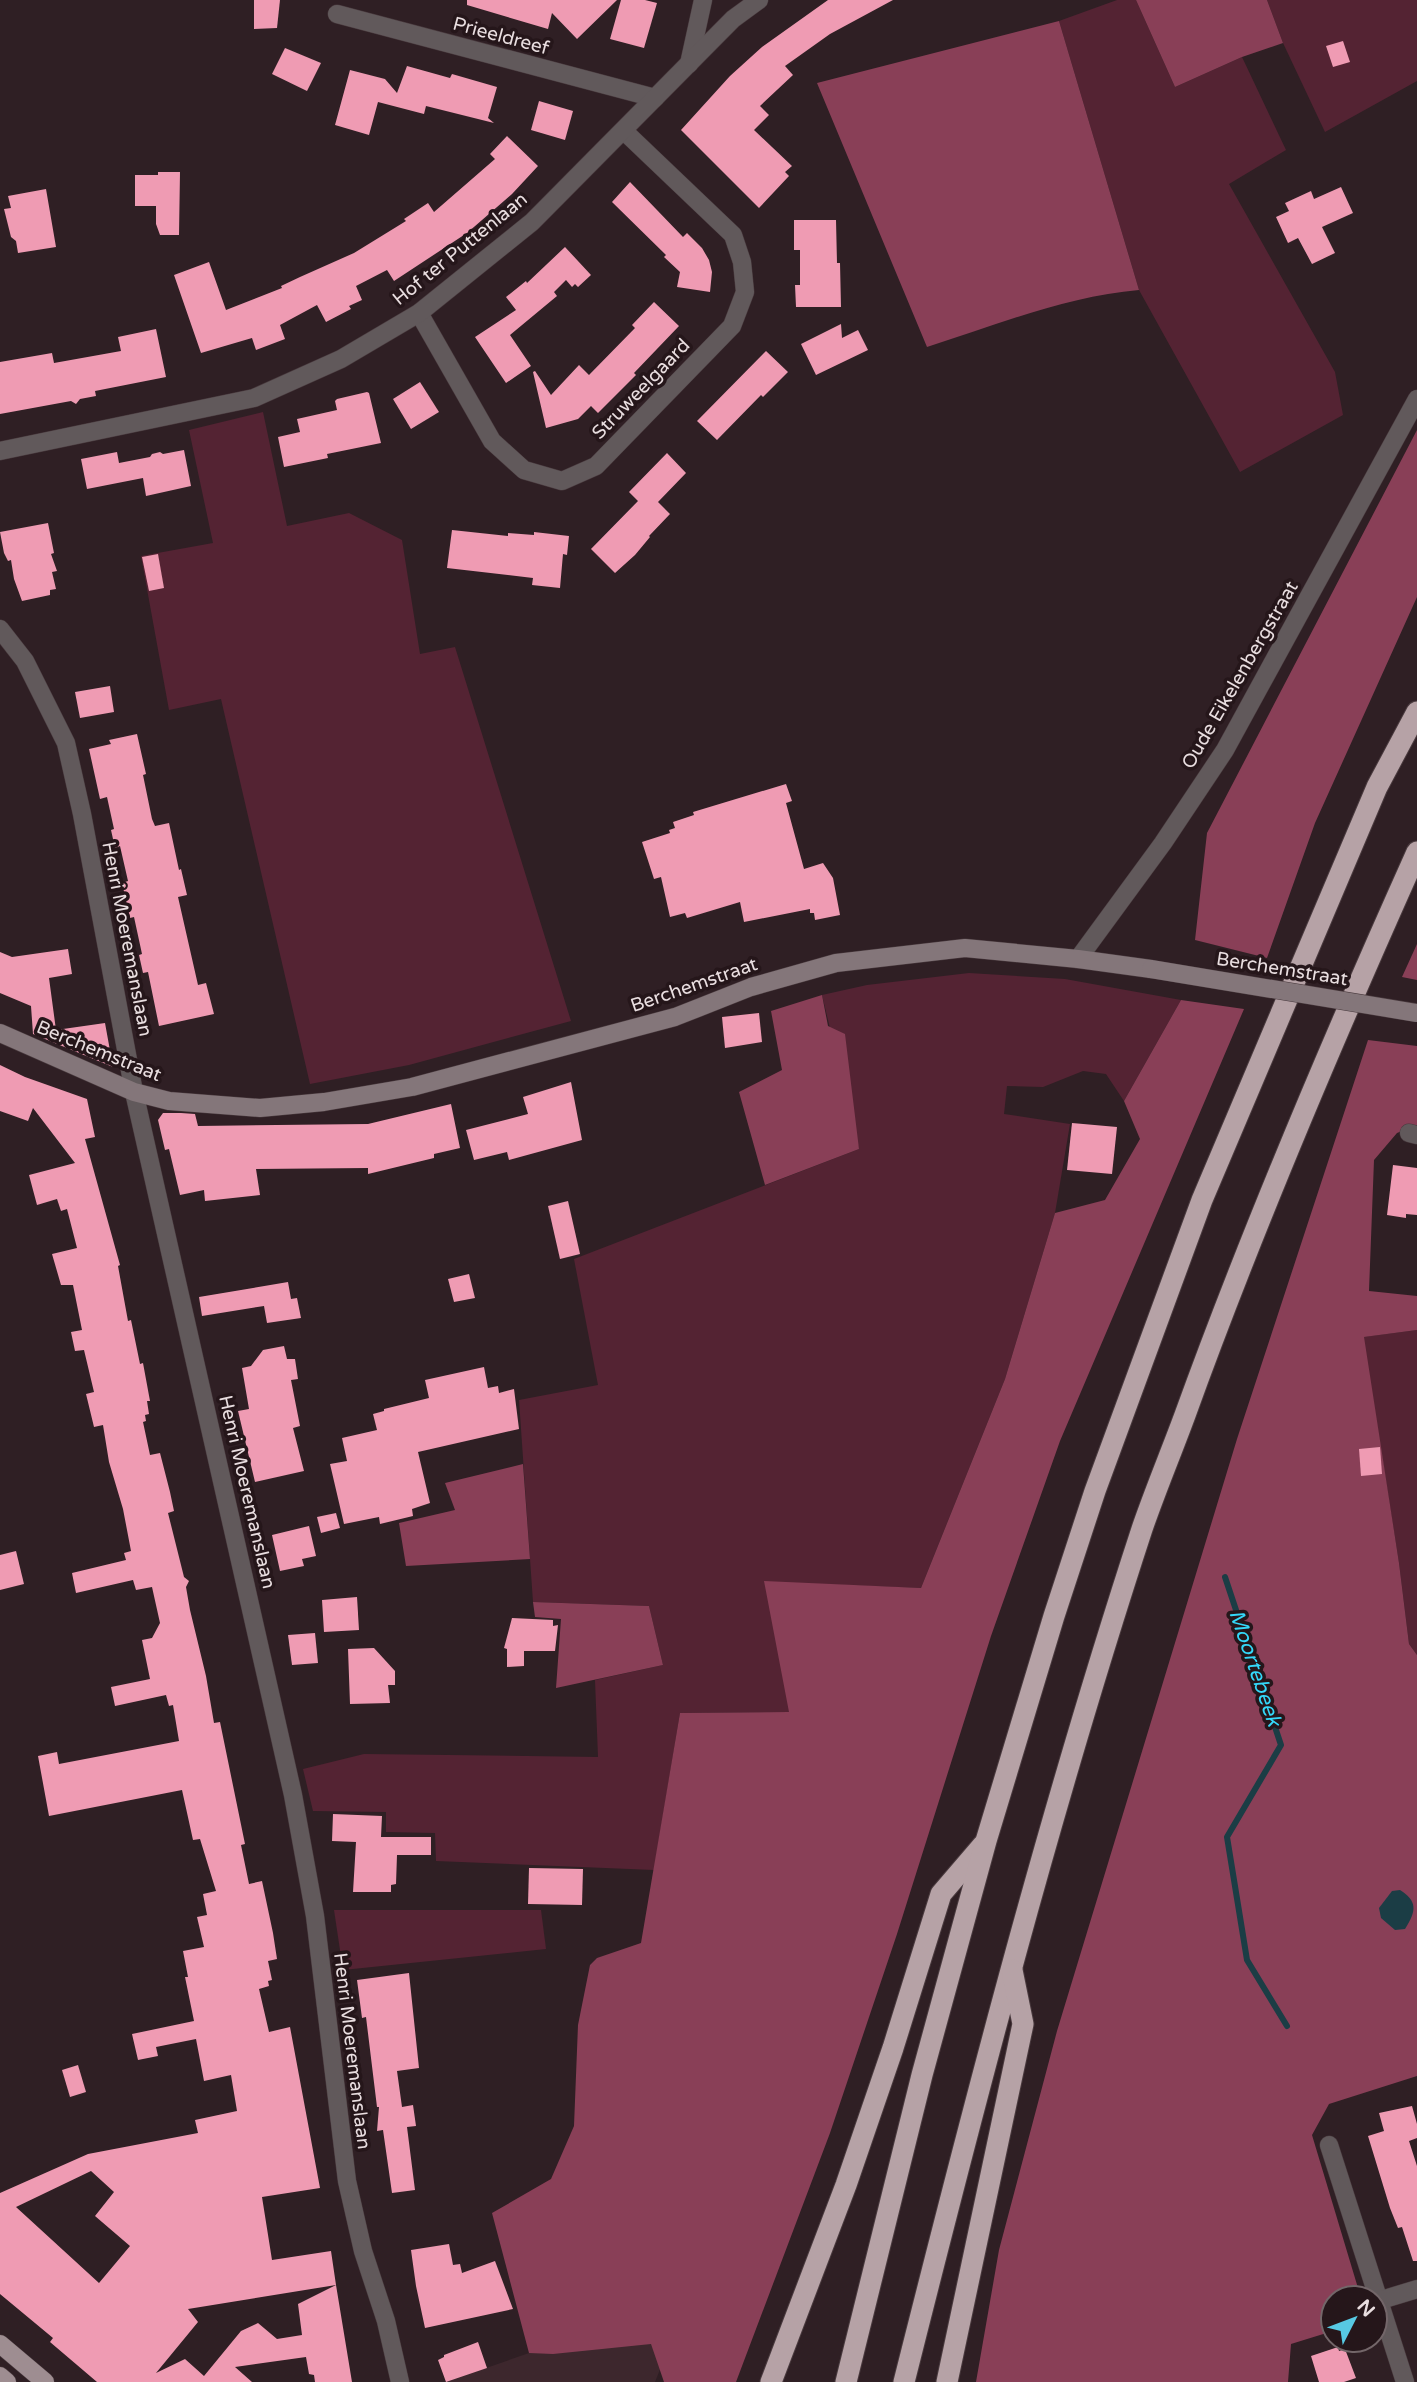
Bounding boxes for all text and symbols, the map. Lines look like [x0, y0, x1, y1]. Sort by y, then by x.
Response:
street label: Prieeldreef [451, 13, 552, 60]
street label: Hof ter Puttenlaan [388, 188, 532, 310]
street label: Struweelgaard [588, 334, 694, 444]
street label: Oude Eikelenbergstraat [1177, 577, 1303, 773]
street label: Henri Moeremanslaan [97, 840, 157, 1038]
street label: Berchemstraat [1215, 948, 1349, 990]
street label: Berchemstraat [628, 953, 760, 1017]
street label: Berchemstraat [33, 1016, 165, 1086]
street label: Henri Moeremanslaan [214, 1393, 280, 1591]
water label: Moortebeek [1223, 1606, 1287, 1731]
street label: Henri Moeremanslaan [329, 1951, 375, 2151]
north arrow [1319, 2284, 1389, 2354]
text: N [1353, 2295, 1379, 2321]

